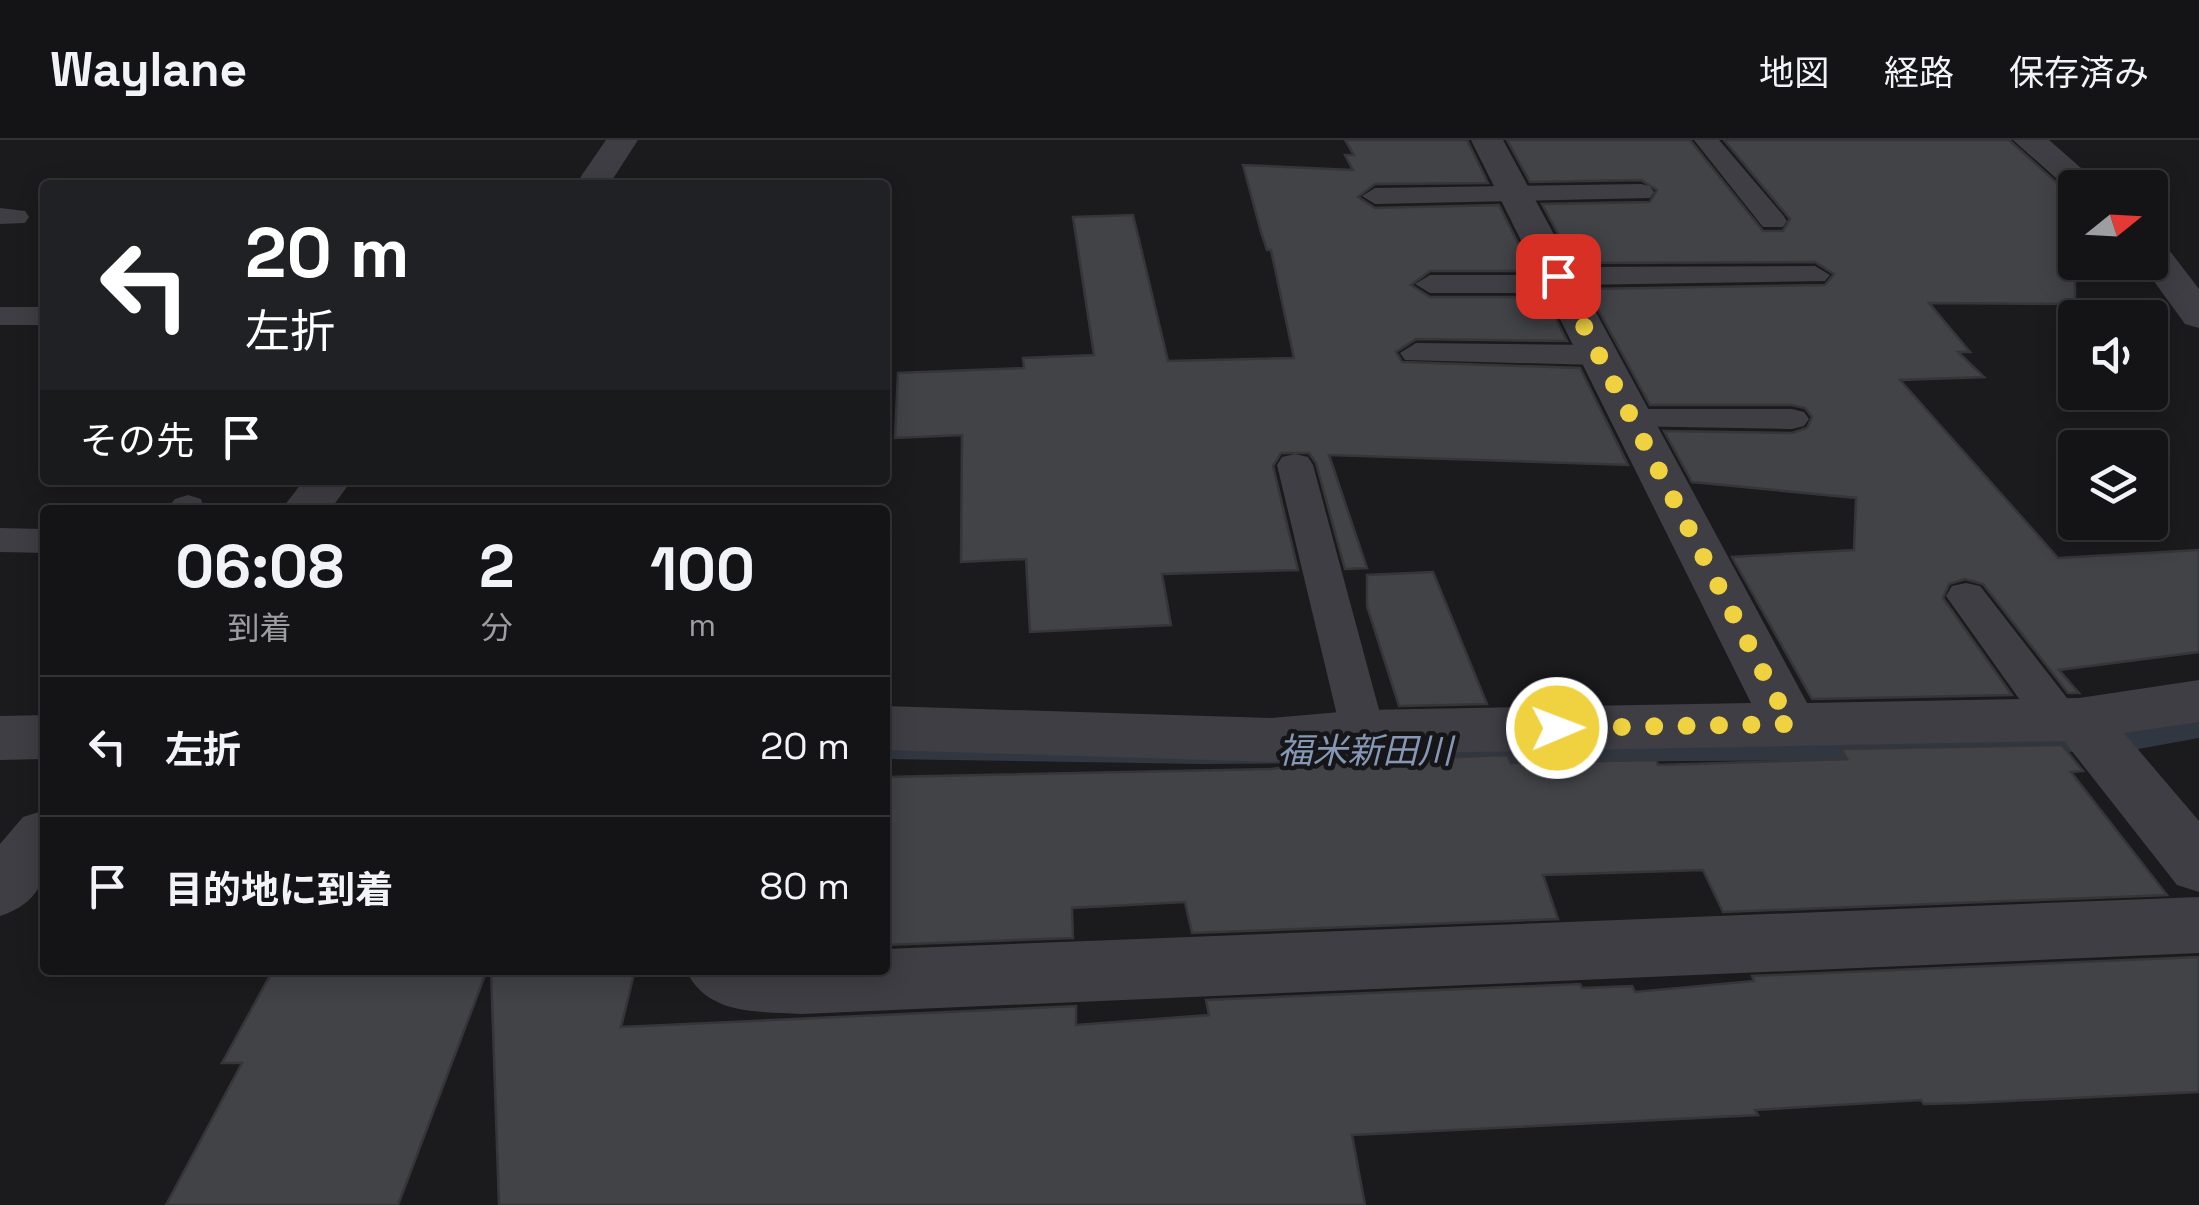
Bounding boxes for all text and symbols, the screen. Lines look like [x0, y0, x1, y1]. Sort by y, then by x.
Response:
text: Waylane [50, 39, 247, 100]
text: 地図 [1759, 51, 1829, 95]
text: 経路 [1884, 51, 1954, 95]
text: 保存済み [2009, 51, 2149, 95]
north arrow [2058, 170, 2168, 280]
map controls [2058, 170, 2168, 540]
text: 20 m [245, 208, 410, 297]
icon: left [80, 220, 210, 350]
pin [1516, 234, 1601, 319]
icon: arrive [1531, 249, 1586, 304]
button: sound [2058, 300, 2168, 410]
text: 左折 [245, 303, 335, 360]
icon: arrive [214, 410, 269, 465]
text: その先 [80, 417, 194, 465]
button: layers [2058, 430, 2168, 540]
text: 06:08 [175, 528, 344, 605]
text: 2 [479, 528, 515, 605]
text: 100 [650, 531, 755, 608]
text: m [689, 605, 716, 645]
text: 到着 [228, 608, 292, 648]
text: 分 [481, 608, 513, 648]
position arrow [1505, 676, 1609, 780]
icon: left [80, 719, 135, 774]
text: 20 m [760, 722, 850, 770]
text: 左折 [165, 726, 241, 774]
water label: 福米新田川 [1277, 729, 1456, 773]
icon: arrive [80, 859, 135, 914]
text: 80 m [760, 862, 850, 910]
text: 目的地に到着 [165, 866, 393, 914]

